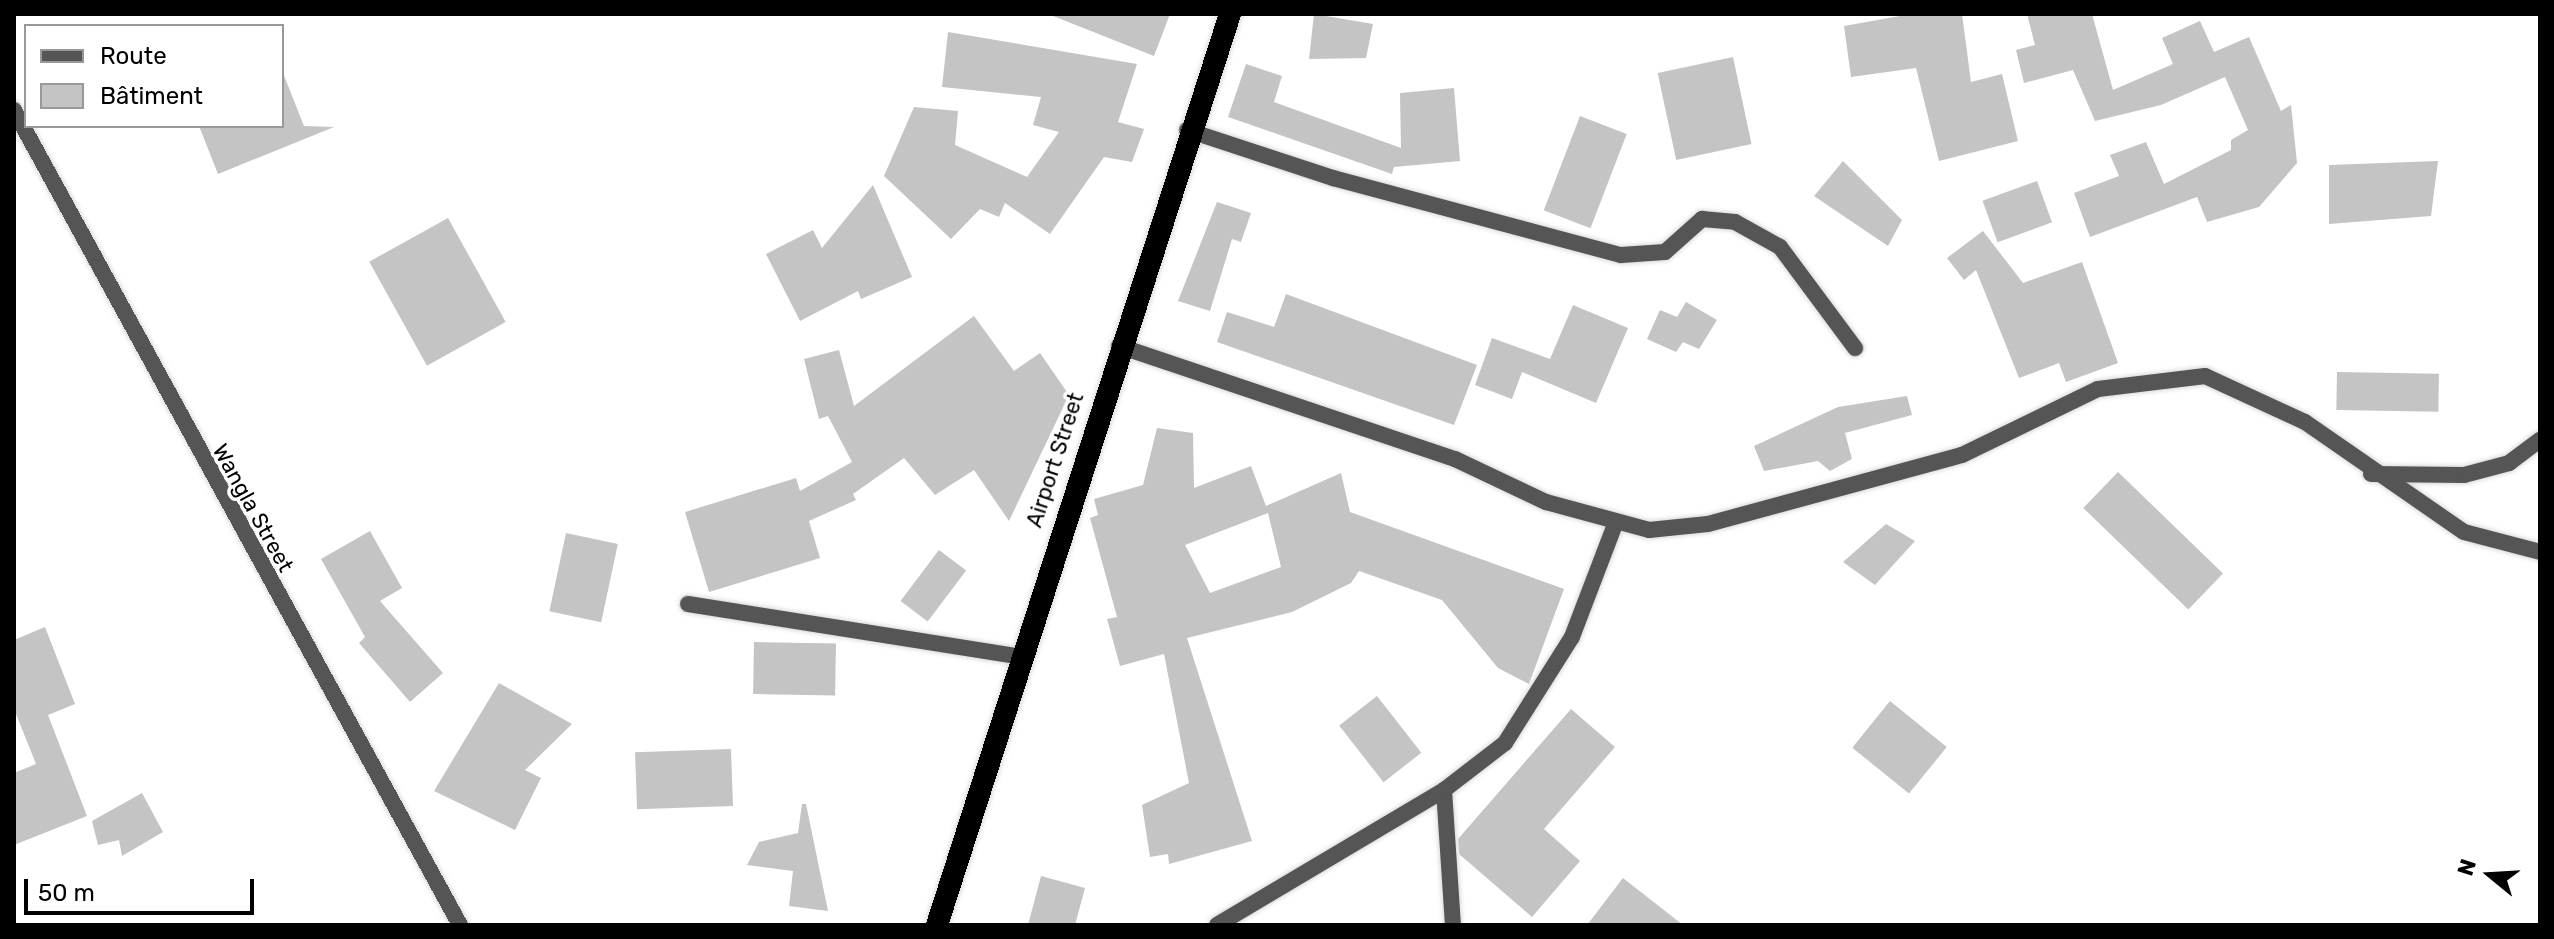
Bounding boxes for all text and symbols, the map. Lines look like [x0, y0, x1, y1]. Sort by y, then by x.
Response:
legend [24, 24, 284, 128]
text: Route [100, 42, 167, 70]
text: Bâtiment [100, 82, 203, 110]
street label: Airport Street [1021, 389, 1089, 531]
street label: Wangla Street [207, 439, 299, 577]
north arrow [2450, 835, 2530, 915]
text: N [2451, 856, 2482, 879]
scale bar [28, 863, 258, 913]
text: 50 m [38, 879, 95, 907]

